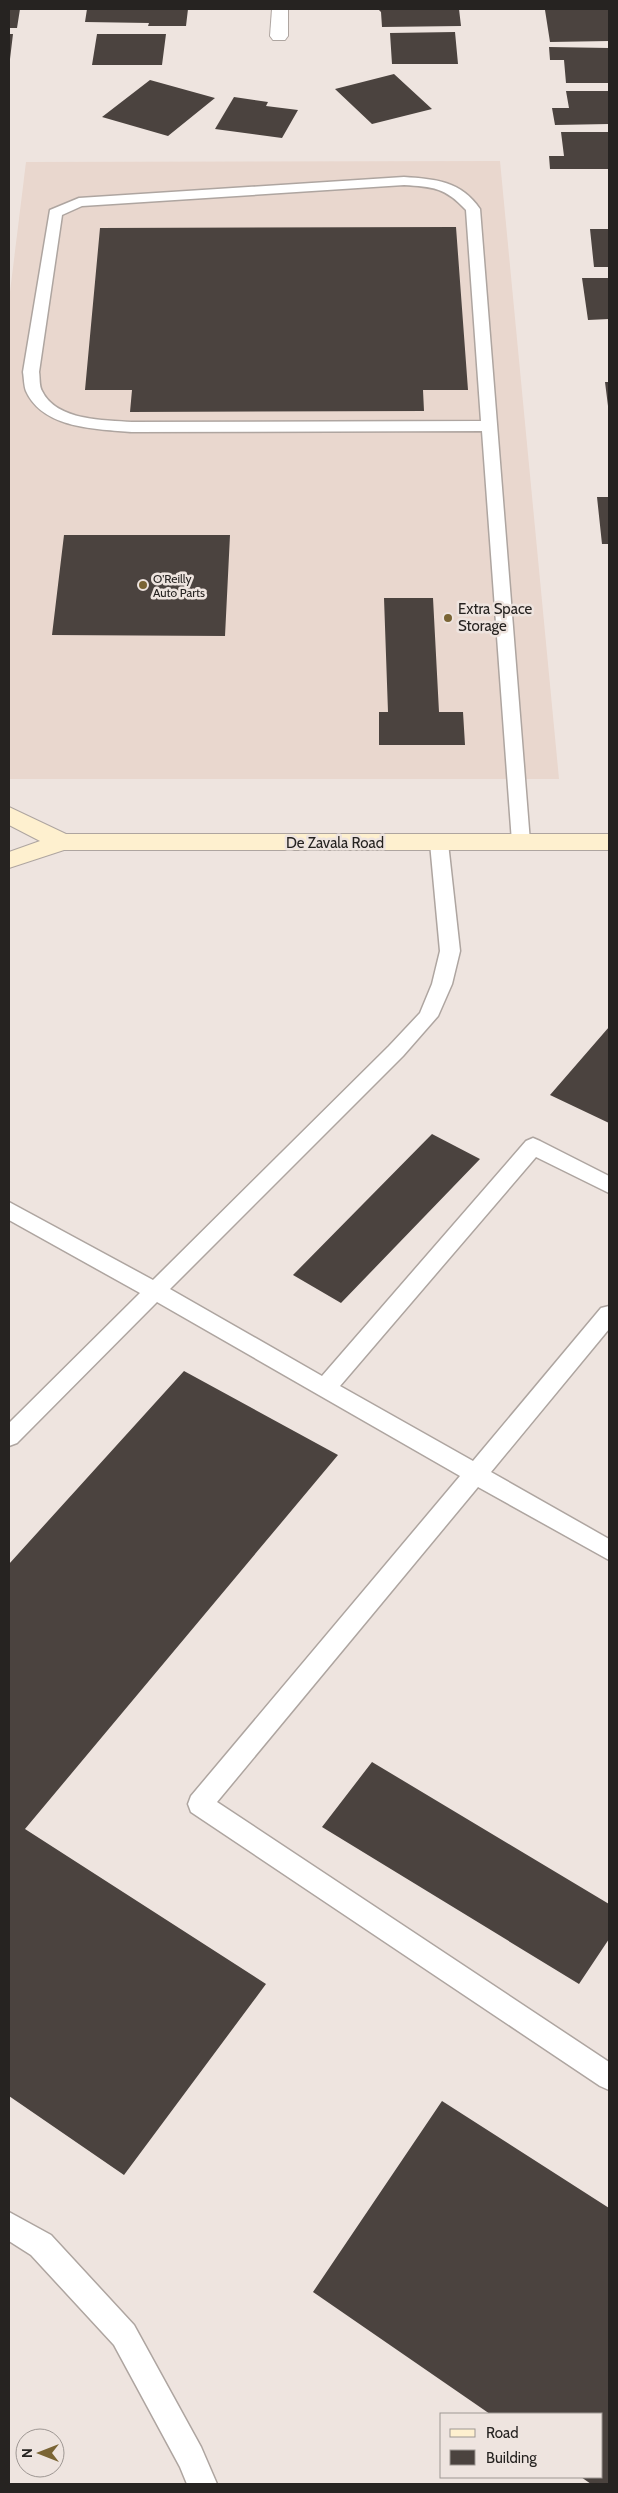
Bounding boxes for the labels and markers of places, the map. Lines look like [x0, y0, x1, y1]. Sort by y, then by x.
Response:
place label: O'Reilly Auto Parts [153, 571, 205, 600]
marker: O'Reilly Auto Parts [137, 579, 149, 591]
place label: Extra Space Storage [458, 600, 533, 635]
marker: Extra Space Storage [442, 612, 454, 624]

